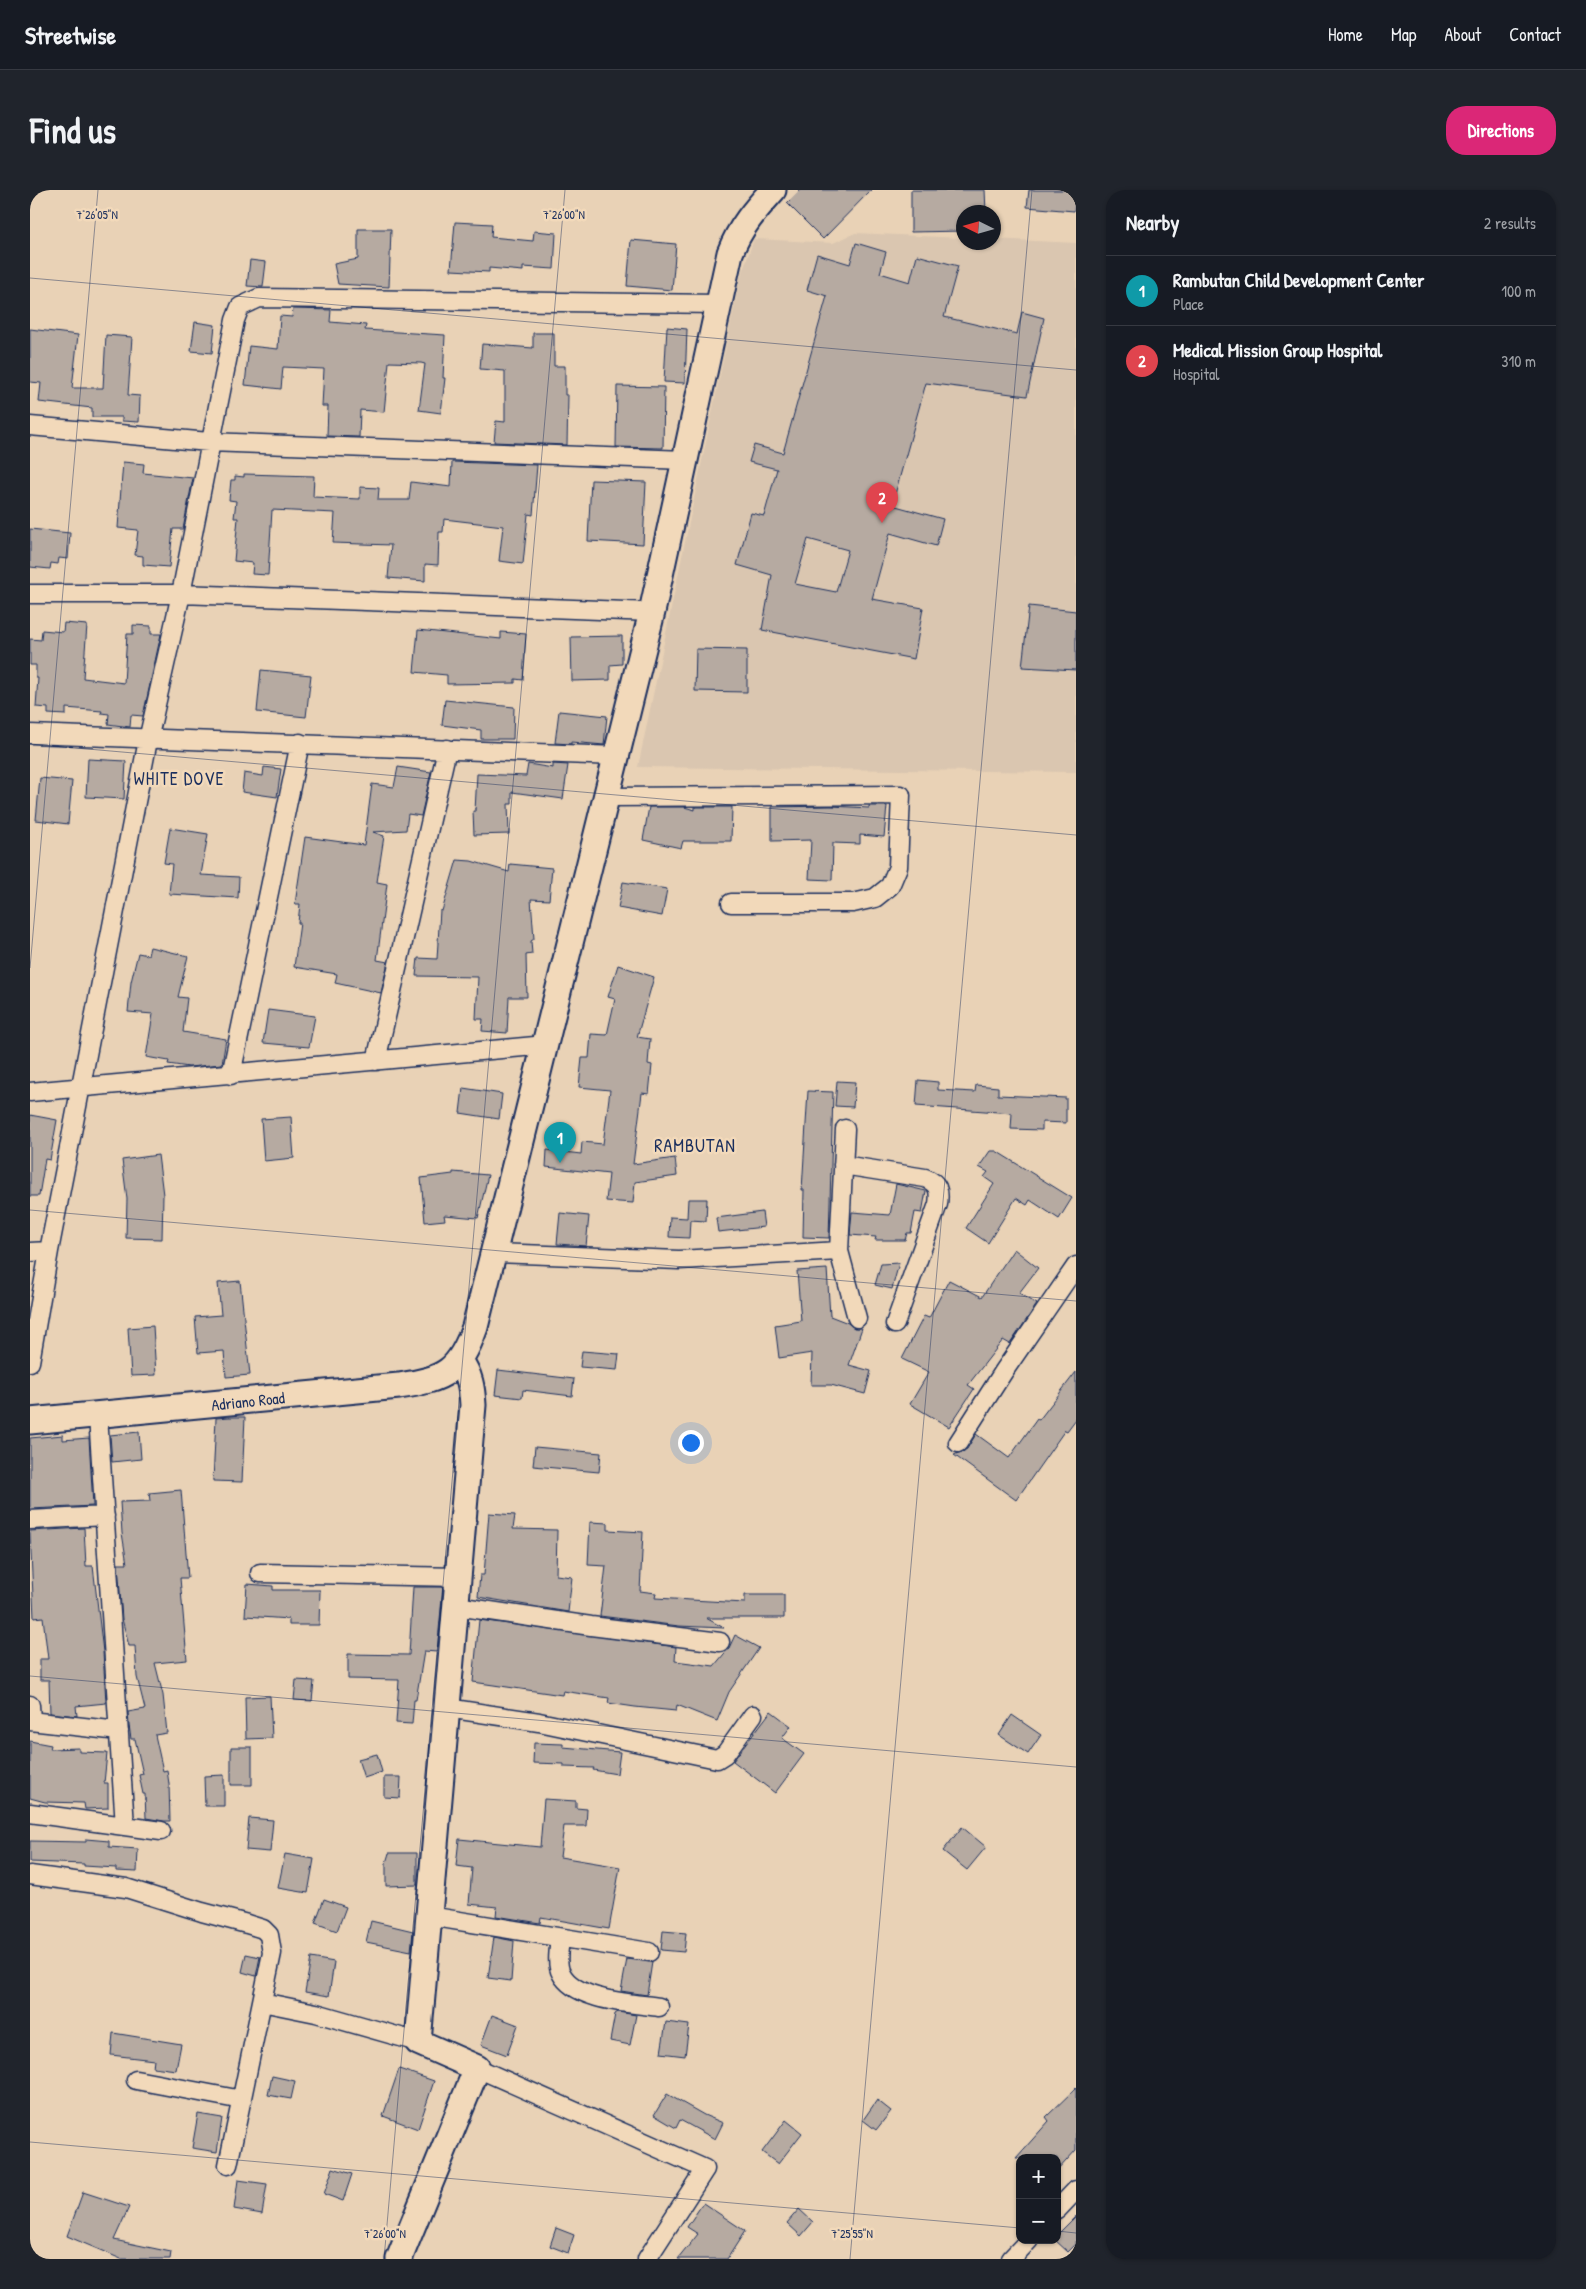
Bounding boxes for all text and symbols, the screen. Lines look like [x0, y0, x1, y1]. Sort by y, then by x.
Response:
text: Streetwise [25, 19, 116, 51]
text: Home [1328, 22, 1363, 47]
text: Map [1391, 22, 1416, 47]
text: About [1444, 22, 1481, 47]
text: Contact [1509, 22, 1561, 47]
button: Directions [1446, 106, 1556, 155]
text: Find us [30, 107, 116, 154]
north arrow [956, 205, 1001, 250]
text: 7°26'05"N [76, 206, 118, 223]
text: 7°26'00"N [543, 206, 585, 223]
text: Nearby [1126, 208, 1179, 237]
text: 2 results [1484, 212, 1536, 234]
text: Rambutan Child Development Center [1173, 267, 1424, 293]
text: 1 [1139, 280, 1145, 302]
text: 100 m [1501, 280, 1536, 302]
text: Place [1173, 293, 1204, 315]
text: Medical Mission Group Hospital [1173, 337, 1382, 363]
text: 2 [1138, 350, 1146, 372]
text: 310 m [1501, 350, 1536, 372]
text: Hospital [1173, 363, 1220, 385]
pin: 2 [866, 482, 898, 523]
district label: WHITE DOVE [134, 766, 224, 791]
pin: 1 [544, 1122, 576, 1163]
district label: RAMBUTAN [654, 1133, 736, 1158]
street label: Adriano Road [210, 1386, 286, 1416]
your location [678, 1430, 704, 1456]
map controls [1016, 2154, 1061, 2244]
button: + [1016, 2154, 1061, 2199]
button: − [1016, 2199, 1061, 2244]
text: 7°26'00"N [364, 2225, 406, 2242]
text: 7°25'55"N [831, 2225, 873, 2242]

